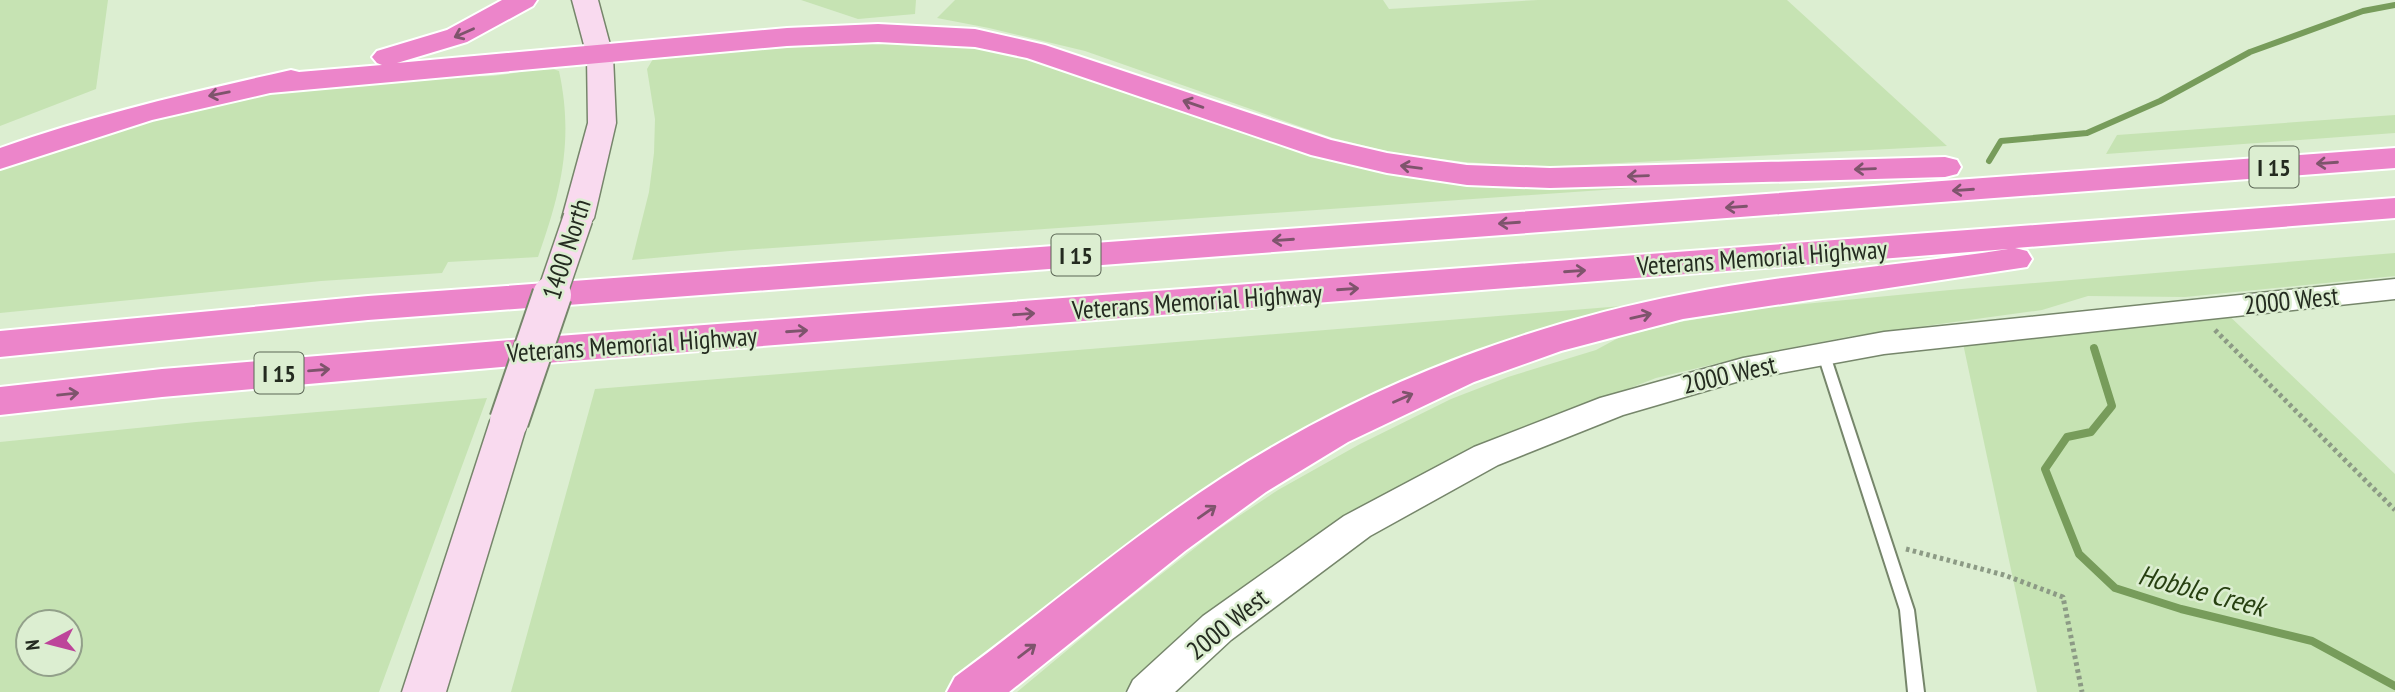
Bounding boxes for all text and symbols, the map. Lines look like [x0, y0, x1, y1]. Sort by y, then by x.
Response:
one-way arrow [453, 27, 475, 40]
one-way arrow [208, 87, 231, 101]
one-way arrow [1182, 97, 1204, 109]
road number: I 15 [2250, 146, 2298, 188]
one-way arrow [2316, 157, 2339, 170]
one-way arrow [1400, 160, 1423, 173]
one-way arrow [1854, 162, 1877, 176]
one-way arrow [1626, 169, 1649, 182]
one-way arrow [1952, 184, 1975, 197]
street label: 1400 North [534, 195, 598, 303]
one-way arrow [1725, 200, 1748, 213]
one-way arrow [1499, 217, 1521, 230]
street label: Veterans Memorial Highway [1635, 232, 1888, 282]
road number: I 15 [1052, 234, 1100, 276]
one-way arrow [1272, 234, 1294, 247]
one-way arrow [1563, 264, 1586, 277]
street label: Veterans Memorial Highway [1070, 276, 1323, 326]
street label: 2000 West [2242, 279, 2340, 321]
one-way arrow [1336, 282, 1359, 295]
one-way arrow [1012, 307, 1034, 320]
one-way arrow [1629, 309, 1652, 323]
street label: Veterans Memorial Highway [505, 319, 758, 369]
one-way arrow [785, 325, 808, 338]
street label: 2000 West [1679, 347, 1779, 401]
road number: I 15 [254, 352, 304, 394]
one-way arrow [307, 363, 329, 376]
one-way arrow [56, 387, 79, 400]
one-way arrow [1392, 391, 1413, 404]
one-way arrow [1197, 505, 1216, 519]
water label: Hobble Creek [2135, 555, 2272, 625]
street label: 2000 West [1180, 581, 1274, 667]
north arrow [14, 608, 84, 678]
text: N [20, 639, 45, 652]
one-way arrow [1017, 644, 1036, 659]

